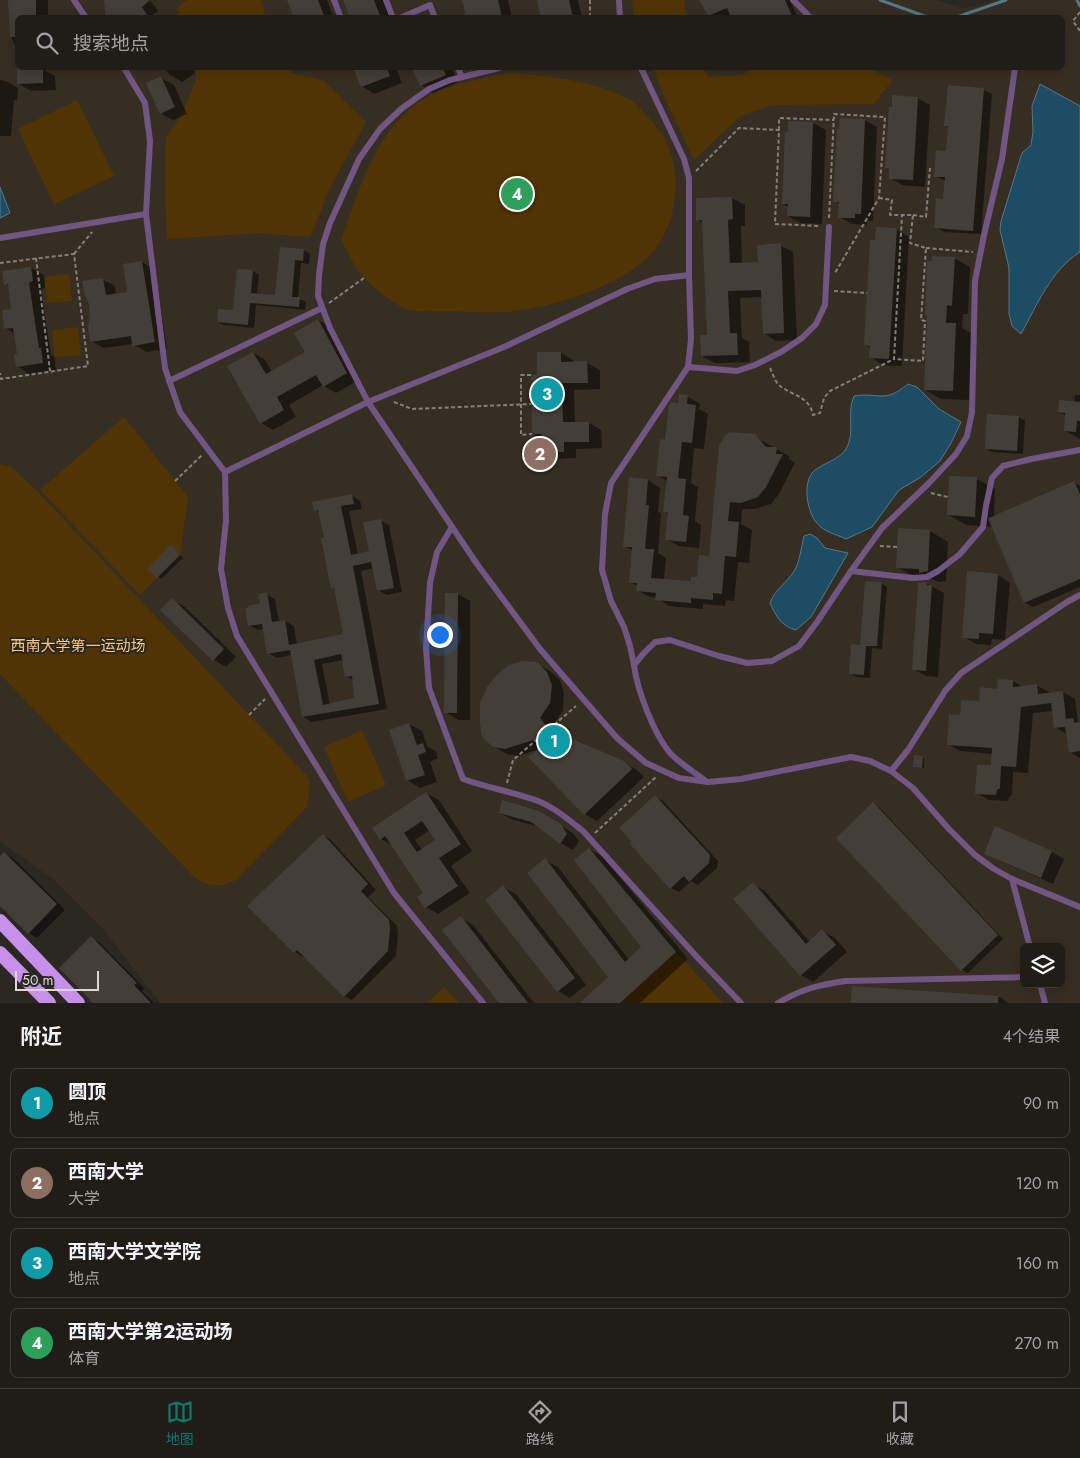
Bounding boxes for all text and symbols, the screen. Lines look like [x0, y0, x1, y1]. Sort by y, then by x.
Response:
search box [15, 15, 1065, 70]
icon: search [33, 29, 61, 57]
text: 搜索地点 [73, 30, 149, 57]
pin: 4 [501, 175, 533, 213]
pin: 3 [531, 375, 563, 413]
pin: 2 [524, 435, 556, 473]
your location [427, 622, 453, 648]
park label: 西南大学第一运动场 [10, 635, 146, 657]
pin: 1 [538, 722, 570, 760]
map controls [1020, 943, 1065, 988]
button: layers [1020, 943, 1065, 988]
scale bar [15, 968, 99, 991]
text: 50 m [22, 970, 53, 990]
text: 附近 [20, 1022, 62, 1052]
text: 4个结果 [1003, 1025, 1060, 1048]
text: 圆顶 [68, 1078, 106, 1105]
text: 1 [33, 1092, 41, 1115]
text: 90 m [1023, 1092, 1059, 1115]
text: 地点 [68, 1107, 100, 1130]
text: 西南大学 [68, 1158, 144, 1185]
text: 2 [32, 1172, 42, 1195]
text: 120 m [1016, 1172, 1059, 1195]
text: 大学 [68, 1187, 100, 1210]
text: 西南大学文学院 [68, 1238, 201, 1265]
text: 3 [32, 1252, 42, 1275]
text: 160 m [1016, 1252, 1059, 1275]
text: 地点 [68, 1267, 100, 1290]
text: 西南大学第2运动场 [68, 1318, 232, 1345]
text: 4 [31, 1332, 43, 1355]
text: 270 m [1015, 1332, 1059, 1355]
text: 体育 [68, 1347, 100, 1370]
tab: 地图 [166, 1398, 194, 1449]
tab: 路线 [526, 1398, 554, 1449]
tab: 收藏 [886, 1398, 914, 1449]

